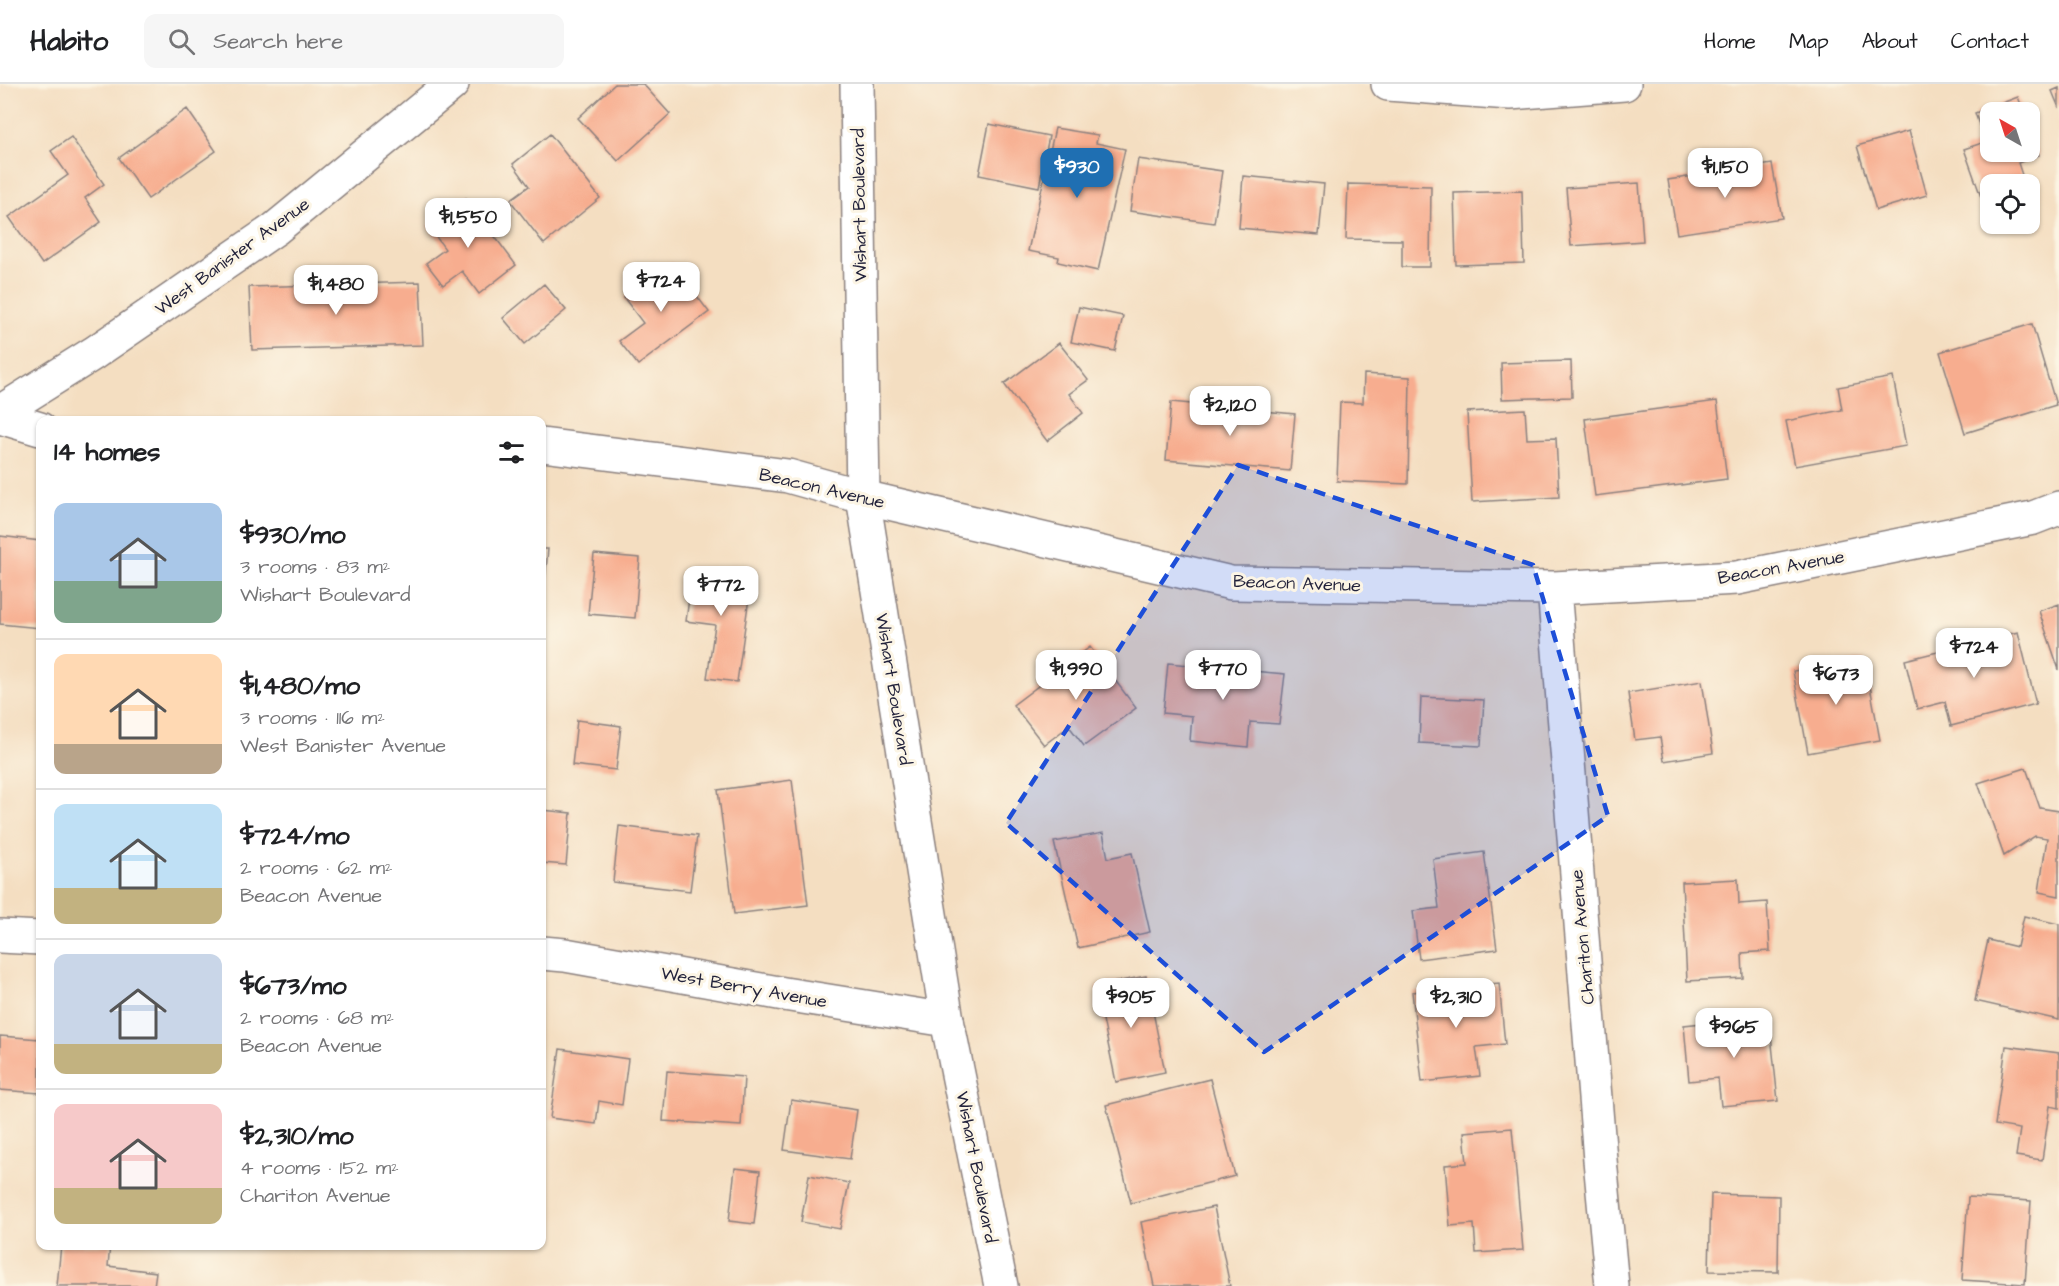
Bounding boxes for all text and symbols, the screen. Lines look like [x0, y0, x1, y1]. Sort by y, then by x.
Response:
search box [144, 14, 564, 68]
text: Habito [30, 22, 108, 61]
icon: search [165, 25, 198, 58]
text: Search here [213, 26, 343, 57]
text: Home [1704, 27, 1756, 56]
text: Map [1789, 27, 1829, 56]
text: About [1862, 27, 1918, 56]
text: Contact [1951, 27, 2029, 56]
north arrow [1980, 102, 2040, 162]
map controls [1980, 102, 2040, 234]
street label: Wishart Boulevard [846, 128, 873, 282]
pin: $930 [1041, 148, 1113, 199]
pin: $1,150 [1676, 148, 1774, 199]
text: $930 [1054, 153, 1100, 181]
text: $1,150 [1702, 153, 1748, 181]
button: locate [1980, 174, 2040, 234]
street label: West Banister Avenue [150, 192, 315, 321]
pin: $1,550 [419, 198, 517, 249]
text: $1,550 [439, 203, 497, 231]
pin: $724 [625, 262, 697, 313]
pin: $1,480 [287, 265, 385, 316]
text: $724 [637, 267, 685, 295]
text: $1,480 [308, 270, 364, 298]
pin: $2,120 [1181, 386, 1279, 437]
text: $2,120 [1204, 391, 1256, 419]
text: 14 homes [54, 434, 160, 470]
icon: filters [495, 436, 528, 469]
street label: Beacon Avenue [757, 462, 887, 515]
text: $930/mo [240, 517, 346, 553]
icon: home [102, 527, 174, 599]
street label: Beacon Avenue [1716, 544, 1846, 591]
text: 3 rooms · 83 m² [240, 553, 390, 581]
pin: $772 [685, 566, 757, 617]
street label: Beacon Avenue [1233, 569, 1362, 598]
text: $772 [697, 571, 745, 599]
text: Wishart Boulevard [240, 581, 411, 609]
street label: Wishart Boulevard [869, 611, 918, 767]
pin: $724 [1938, 628, 2010, 679]
text: $724 [1950, 633, 1998, 661]
pin: $1,990 [1027, 650, 1125, 701]
pin: $770 [1187, 650, 1259, 701]
text: $1,990 [1050, 655, 1102, 683]
text: $770 [1199, 655, 1247, 683]
pin: $673 [1800, 655, 1872, 706]
text: $673 [1813, 660, 1859, 688]
text: $1,480/mo [240, 668, 360, 704]
icon: home [102, 678, 174, 750]
text: 3 rooms · 116 m² [240, 704, 385, 732]
text: West Banister Avenue [240, 732, 446, 760]
text: $724/mo [240, 818, 350, 854]
icon: home [102, 828, 174, 900]
text: 2 rooms · 62 m² [240, 854, 392, 882]
street label: Chariton Avenue [1564, 868, 1601, 1006]
text: Beacon Avenue [240, 882, 382, 910]
street label: West Berry Avenue [659, 961, 829, 1015]
text: $673/mo [240, 968, 347, 1004]
icon: home [102, 978, 174, 1050]
pin: $905 [1095, 978, 1167, 1029]
pin: $2,310 [1407, 978, 1505, 1029]
text: $905 [1106, 983, 1156, 1011]
text: $2,310 [1430, 983, 1482, 1011]
text: 2 rooms · 68 m² [240, 1004, 394, 1032]
pin: $965 [1698, 1008, 1770, 1059]
text: $965 [1709, 1013, 1759, 1041]
text: Beacon Avenue [240, 1032, 382, 1060]
street label: Wishart Boulevard [950, 1089, 1003, 1245]
text: $2,310/mo [240, 1118, 354, 1154]
icon: home [102, 1128, 174, 1200]
text: 4 rooms · 152 m² [240, 1154, 399, 1182]
text: Chariton Avenue [240, 1182, 391, 1210]

